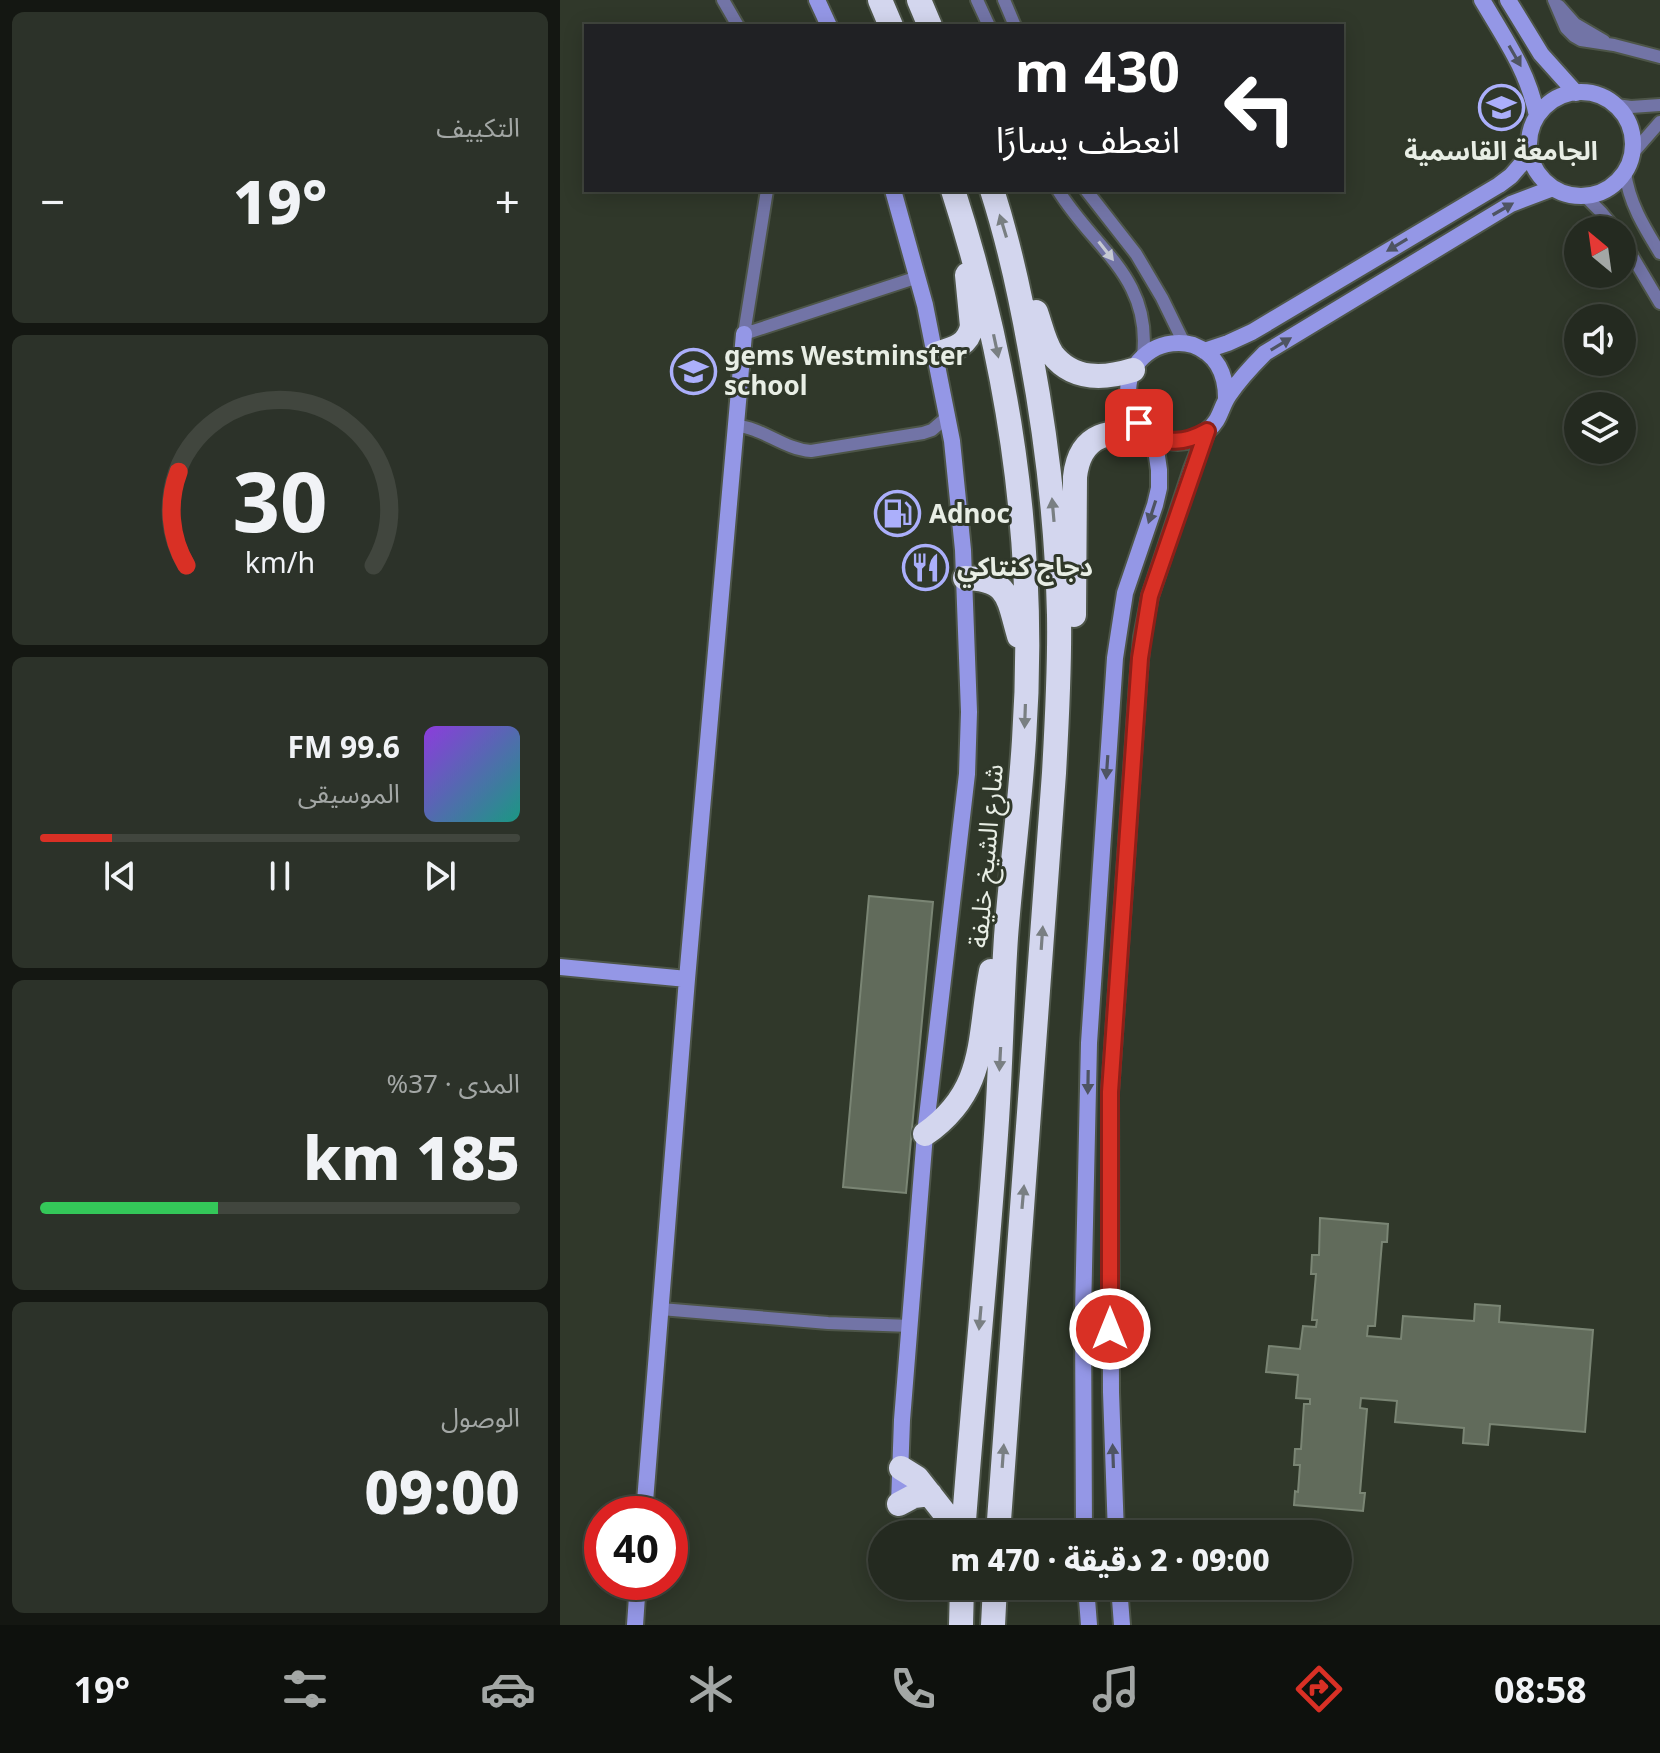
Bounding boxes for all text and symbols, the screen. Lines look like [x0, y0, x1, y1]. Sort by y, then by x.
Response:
text: 430 m [1015, 32, 1180, 108]
one-way arrow [1508, 45, 1522, 67]
icon: left [1208, 56, 1312, 160]
school or university icon: الجامعة القاسمية [1477, 84, 1525, 132]
text: التكييف [436, 109, 520, 145]
text: انعطف يسارًا [996, 115, 1180, 164]
place label: الجامعة القاسمية [1404, 132, 1598, 168]
text: 19° [233, 160, 327, 242]
text: − [40, 171, 65, 231]
text: + [495, 171, 520, 231]
one-way arrow [1492, 202, 1514, 216]
one-way arrow [996, 213, 1009, 237]
north arrow [1564, 216, 1636, 288]
map controls [1564, 216, 1636, 464]
one-way arrow [1386, 238, 1408, 252]
one-way arrow [1098, 241, 1114, 261]
button: sound [1564, 304, 1636, 376]
one-way arrow [990, 334, 1003, 359]
place label: gems Westminster school [724, 337, 967, 403]
one-way arrow [1270, 337, 1292, 351]
school or university icon: gems Westminster school [669, 347, 717, 395]
pin [1105, 389, 1173, 457]
button: layers [1564, 392, 1636, 464]
icon: arrive [1117, 401, 1161, 445]
text: 30 [232, 442, 328, 555]
fuel station icon: Adnoc [874, 490, 922, 538]
place label: Adnoc [929, 495, 1010, 531]
one-way arrow [1046, 497, 1059, 522]
one-way arrow [1145, 501, 1158, 525]
text: km/h [245, 542, 315, 581]
restaurant icon: دجاج كنتاكي [902, 543, 950, 591]
place label: دجاج كنتاكي [957, 548, 1093, 588]
one-way arrow [1019, 704, 1031, 729]
text: 99.6 FM [288, 726, 400, 767]
one-way arrow [1100, 755, 1113, 780]
street label: شارع الشيخ خليفة [959, 763, 1014, 949]
text: الموسيقى [298, 775, 400, 811]
icon: previous [98, 854, 142, 898]
icon: pause [258, 854, 302, 898]
icon: next [418, 854, 462, 898]
one-way arrow [1036, 925, 1049, 950]
one-way arrow [993, 1047, 1006, 1072]
text: المدى · 37% [387, 1065, 520, 1101]
one-way arrow [1081, 1070, 1094, 1095]
text: 185 km [303, 1116, 520, 1198]
one-way arrow [1017, 1184, 1030, 1209]
position arrow [1068, 1287, 1152, 1371]
one-way arrow [973, 1306, 986, 1331]
text: الوصول [441, 1399, 520, 1435]
one-way arrow [997, 1443, 1010, 1468]
one-way arrow [1107, 1443, 1120, 1468]
text: 09:00 [364, 1450, 520, 1532]
speed limit sign: 40 [584, 1496, 688, 1600]
text: 09:00 · 2 دقيقة · 470 m [950, 1539, 1270, 1580]
icon: filters [277, 1661, 333, 1717]
icon: car [480, 1661, 536, 1717]
icon: climate [683, 1661, 739, 1717]
icon: phone [885, 1661, 941, 1717]
icon: music [1088, 1661, 1144, 1717]
icon: directions [1291, 1661, 1347, 1717]
text: 19° [74, 1665, 130, 1714]
text: 08:58 [1494, 1665, 1587, 1714]

